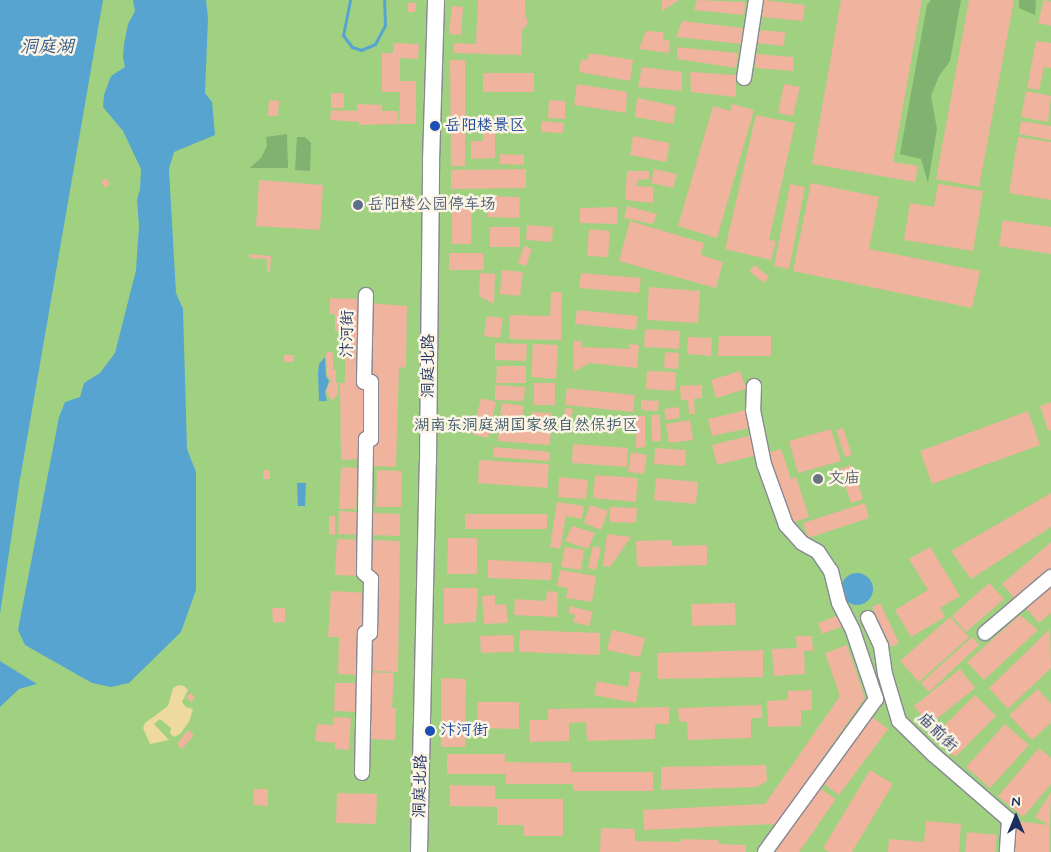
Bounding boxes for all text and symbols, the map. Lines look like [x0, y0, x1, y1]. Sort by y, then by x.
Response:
water label: 洞庭湖 [20, 36, 74, 58]
place label: 岳阳楼景区 [445, 116, 525, 136]
marker: 岳阳楼景区 [429, 120, 441, 132]
place label: 岳阳楼公园停车场 [368, 195, 496, 215]
marker: 岳阳楼公园停车场 [352, 199, 364, 211]
street label: 汴河街 [338, 310, 358, 358]
street label: 洞庭北路 [419, 334, 439, 398]
park label: 湖南东洞庭湖国家级自然保护区 [414, 416, 638, 436]
place label: 文庙 [828, 469, 860, 489]
marker: 文庙 [812, 473, 824, 485]
street label: 庙前街 [913, 709, 961, 757]
place label: 汴河街 [440, 721, 488, 741]
marker: 汴河街 [424, 725, 436, 737]
street label: 洞庭北路 [410, 754, 432, 818]
north arrow [991, 792, 1041, 842]
text: N [1011, 793, 1021, 811]

